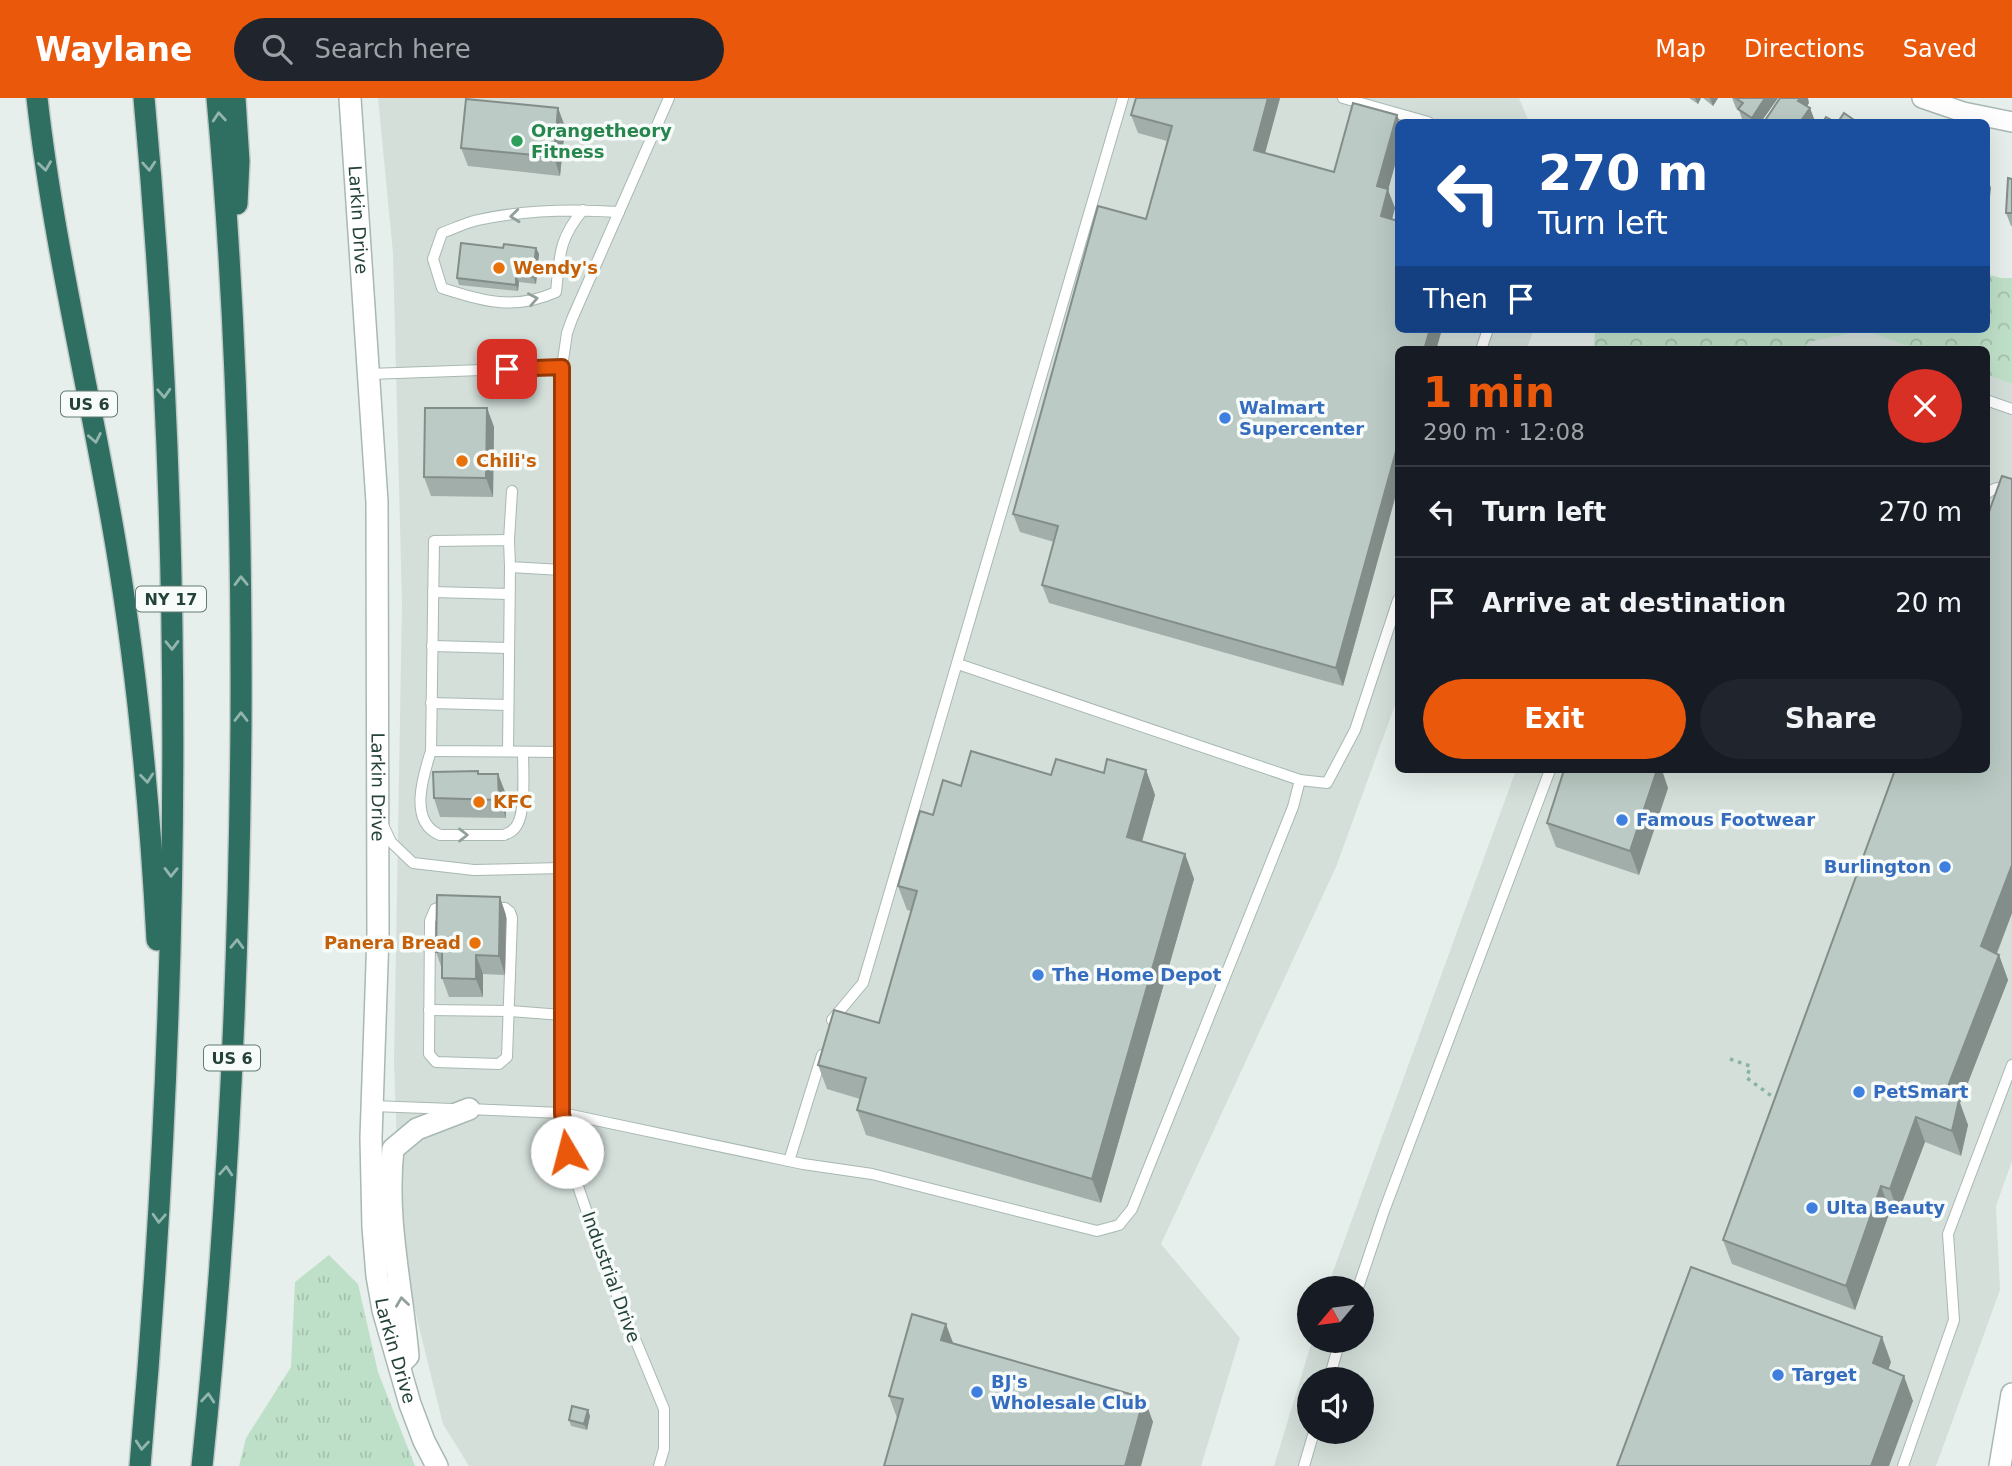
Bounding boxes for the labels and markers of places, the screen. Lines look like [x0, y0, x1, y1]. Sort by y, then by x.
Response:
place label: Orangetheory Fitness [531, 120, 672, 162]
marker: Orangetheory Fitness [509, 133, 525, 149]
place label: Wendy's [513, 257, 598, 278]
marker: Wendy's [491, 260, 507, 276]
pin [477, 339, 537, 399]
place label: Walmart Supercenter [1239, 397, 1364, 439]
marker: Walmart Supercenter [1217, 410, 1233, 426]
place label: Chili's [476, 450, 537, 471]
marker: Chili's [454, 453, 470, 469]
place label: KFC [493, 791, 532, 812]
marker: KFC [471, 794, 487, 810]
place label: Famous Footwear [1636, 809, 1815, 830]
marker: Famous Footwear [1614, 812, 1630, 828]
place label: Burlington [1824, 856, 1931, 877]
marker: Burlington [1937, 859, 1953, 875]
place label: Panera Bread [324, 932, 461, 953]
marker: Panera Bread [467, 935, 483, 951]
place label: The Home Depot [1052, 964, 1222, 985]
marker: The Home Depot [1030, 967, 1046, 983]
place label: PetSmart [1873, 1081, 1969, 1102]
marker: PetSmart [1851, 1084, 1867, 1100]
place label: Ulta Beauty [1826, 1197, 1945, 1218]
marker: Ulta Beauty [1804, 1200, 1820, 1216]
place label: Target [1792, 1364, 1857, 1385]
marker: Target [1770, 1367, 1786, 1383]
place label: BJ's Wholesale Club [991, 1371, 1147, 1413]
marker: BJ's Wholesale Club [969, 1384, 985, 1400]

